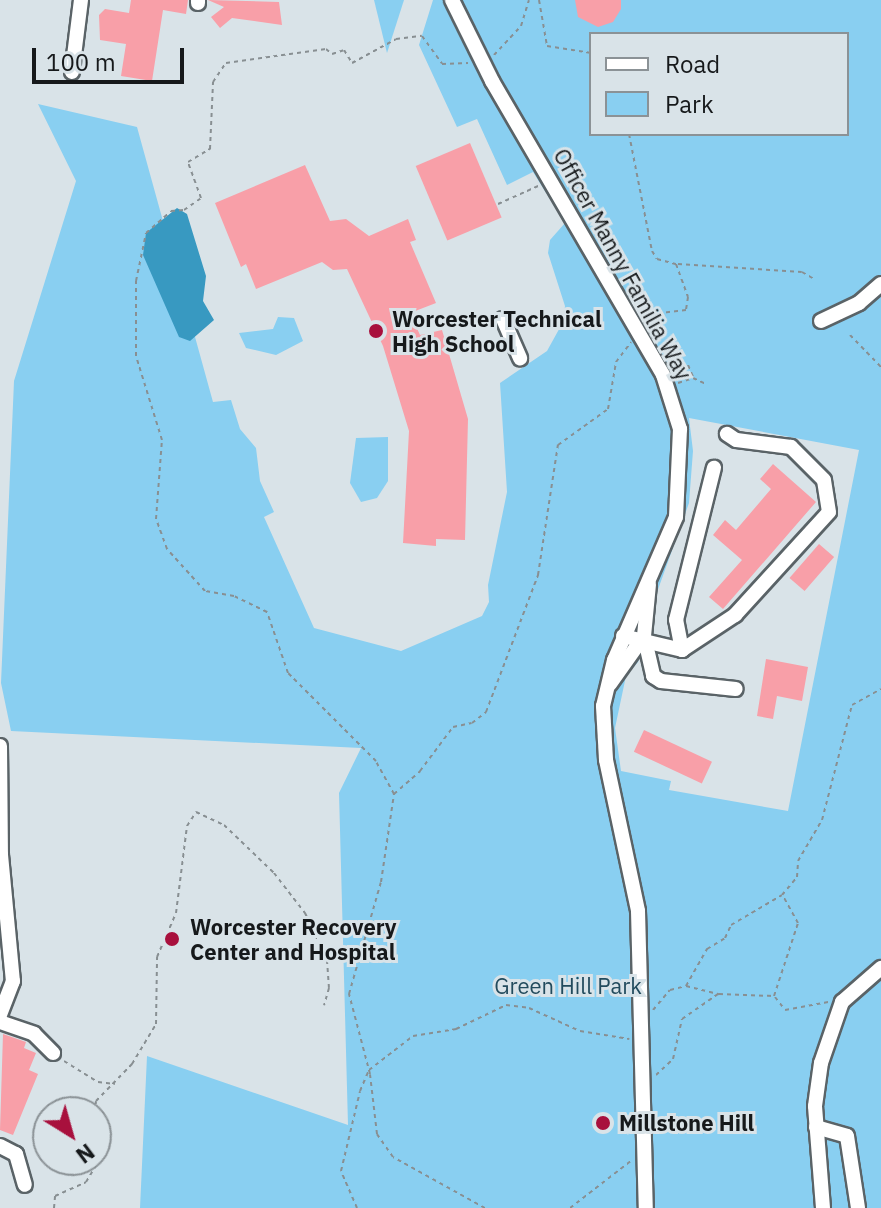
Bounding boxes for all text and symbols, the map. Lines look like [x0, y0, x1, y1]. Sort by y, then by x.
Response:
scale bar [36, 32, 188, 82]
legend [589, 32, 849, 136]
text: 100 m [46, 46, 116, 78]
text: Road [665, 48, 720, 80]
text: Park [665, 88, 714, 120]
street label: Officer Manny Familia Way [548, 144, 698, 384]
place label: Worcester Technical High School [392, 305, 602, 356]
marker: Worcester Technical High School [367, 322, 385, 340]
place label: Worcester Recovery Center and Hospital [190, 913, 397, 964]
marker: Worcester Recovery Center and Hospital [161, 928, 183, 950]
park label: Green Hill Park [494, 973, 642, 999]
north arrow [32, 1096, 112, 1176]
place label: Millstone Hill [619, 1110, 754, 1136]
marker: Millstone Hill [594, 1114, 612, 1132]
text: N [70, 1138, 101, 1170]

